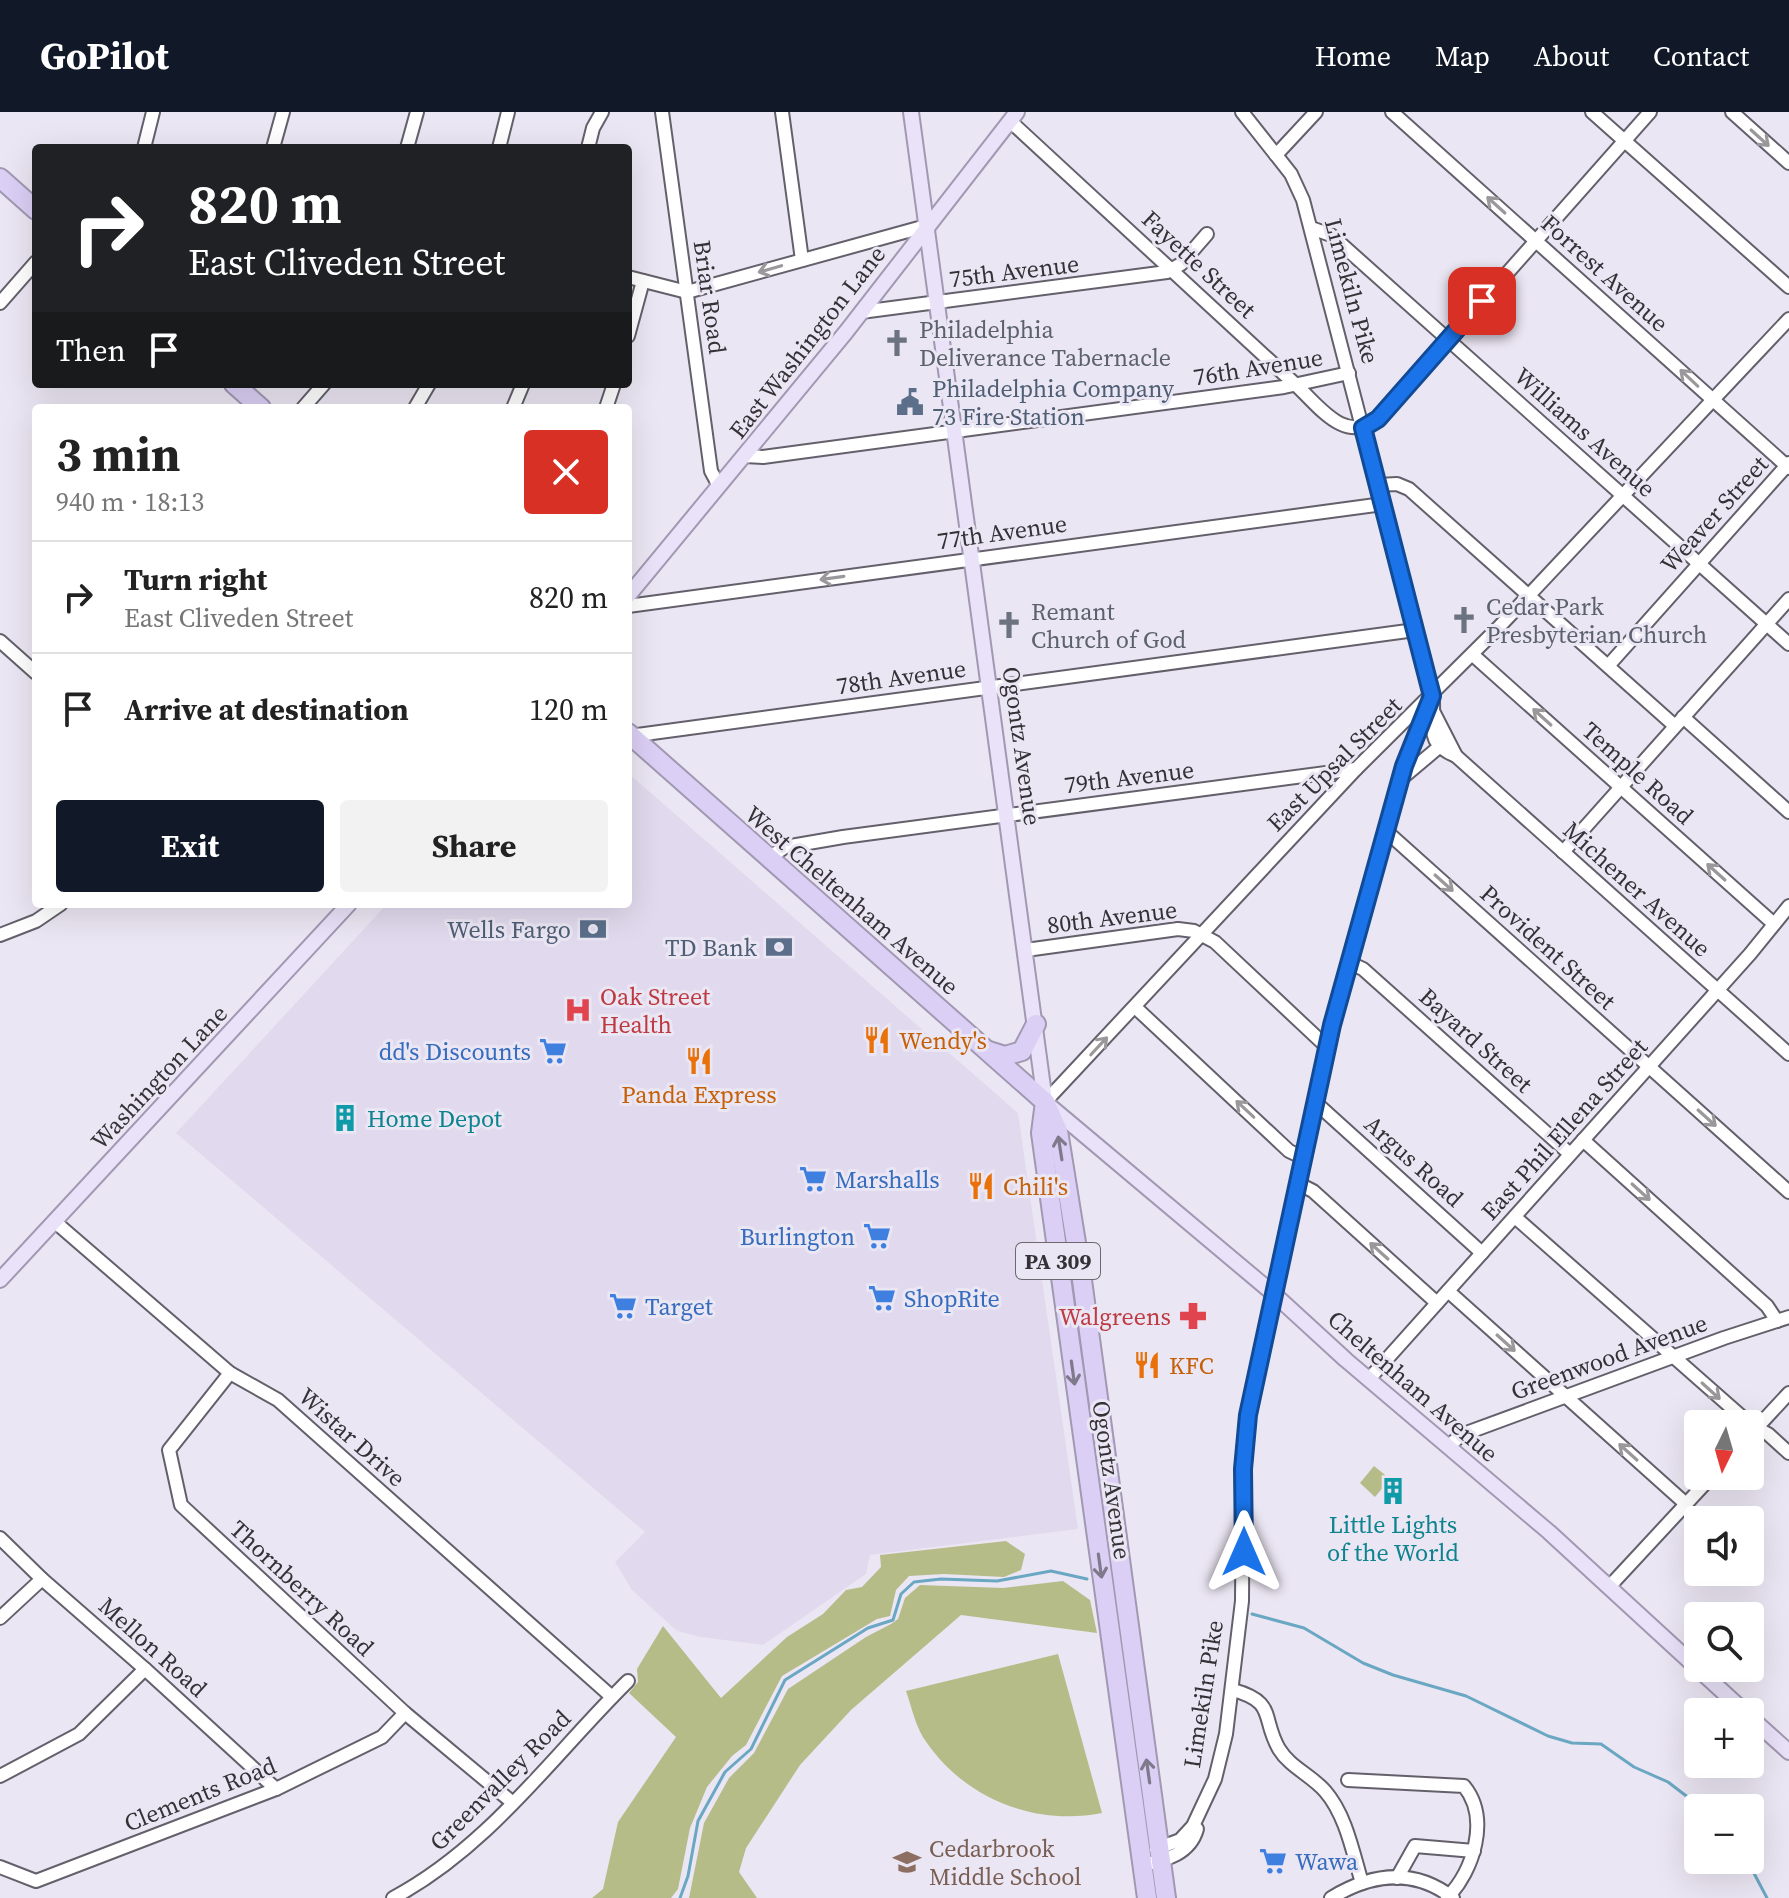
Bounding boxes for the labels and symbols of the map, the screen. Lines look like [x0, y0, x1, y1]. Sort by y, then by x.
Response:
one-way arrow [1750, 128, 1770, 146]
one-way arrow [1486, 196, 1506, 214]
street label: Fayette Street [1135, 203, 1263, 326]
street label: Forrest Avenue [1534, 207, 1676, 339]
street label: Limekiln Pike [1317, 215, 1387, 367]
street label: Briar Road [686, 238, 734, 356]
street label: East Washington Lane [721, 239, 893, 445]
street label: 75th Avenue [947, 247, 1081, 295]
one-way arrow [757, 262, 783, 277]
pin [1448, 267, 1516, 335]
place label: Philadelphia Deliverance Tabernacle [919, 313, 1171, 374]
church icon: Philadelphia Deliverance Tabernacle [882, 328, 912, 358]
street label: 76th Avenue [1191, 340, 1325, 394]
street label: Williams Avenue [1507, 360, 1663, 504]
one-way arrow [1680, 369, 1700, 387]
place label: Philadelphia Company 73 Fire Station [932, 372, 1175, 433]
public building icon: Philadelphia Company 73 Fire Station [895, 387, 925, 417]
street label: Weaver Street [1653, 448, 1775, 580]
street label: 77th Avenue [935, 507, 1069, 557]
one-way arrow [820, 571, 846, 586]
place label: Cedar Park Presbyterian Church [1486, 590, 1707, 651]
place label: Remant Church of God [1031, 595, 1187, 656]
church icon: Cedar Park Presbyterian Church [1449, 605, 1479, 635]
church icon: Remant Church of God [994, 610, 1024, 640]
street label: 78th Avenue [834, 652, 968, 702]
street label: Ogontz Avenue [995, 665, 1049, 827]
street label: East Upsal Street [1259, 689, 1409, 839]
one-way arrow [1532, 707, 1552, 726]
street label: Temple Road [1575, 714, 1701, 832]
street label: 79th Avenue [1062, 753, 1196, 801]
street label: West Cheltenham Avenue [738, 798, 966, 1002]
street label: Michener Avenue [1556, 814, 1718, 964]
one-way arrow [1706, 863, 1726, 881]
one-way arrow [1433, 874, 1453, 892]
street label: Provident Street [1473, 877, 1623, 1017]
street label: 80th Avenue [1045, 893, 1179, 941]
place label: Wells Fargo [447, 913, 571, 946]
bank icon: Wells Fargo [578, 914, 608, 944]
place label: TD Bank [665, 931, 758, 964]
bank icon: TD Bank [764, 932, 794, 962]
place label: Oak Street Health [600, 980, 710, 1041]
street label: Bayard Street [1412, 980, 1540, 1100]
hospital icon: Oak Street Health [563, 995, 593, 1025]
street label: Washington Lane [83, 997, 235, 1157]
place label: Wendy's [899, 1024, 987, 1057]
restaurant icon: Wendy's [862, 1025, 892, 1055]
street label: East Phil Ellena Street [1473, 1031, 1655, 1227]
place label: dd's Discounts [379, 1035, 531, 1068]
supermarket icon: dd's Discounts [538, 1036, 568, 1066]
one-way arrow [1089, 1036, 1108, 1056]
restaurant icon: Panda Express [684, 1046, 714, 1076]
place label: Panda Express [621, 1078, 777, 1111]
one-way arrow [1235, 1101, 1255, 1119]
place label: Home Depot [367, 1102, 502, 1135]
building icon: Home Depot [330, 1103, 360, 1133]
street label: Argus Road [1357, 1108, 1471, 1215]
one-way arrow [1696, 1109, 1716, 1127]
one-way arrow [1052, 1136, 1067, 1161]
place label: Marshalls [835, 1163, 940, 1196]
supermarket icon: Marshalls [798, 1164, 828, 1194]
place label: Chili's [1003, 1170, 1068, 1203]
restaurant icon: Chili's [966, 1171, 996, 1201]
one-way arrow [1631, 1183, 1651, 1202]
place label: Burlington [740, 1220, 855, 1253]
supermarket icon: Burlington [862, 1221, 892, 1251]
one-way arrow [1370, 1242, 1390, 1260]
road number: PA 309 [1016, 1243, 1100, 1279]
place label: ShopRite [904, 1282, 1000, 1315]
supermarket icon: ShopRite [867, 1283, 897, 1313]
place label: Target [645, 1290, 713, 1323]
supermarket icon: Target [608, 1291, 638, 1321]
place label: Walgreens [1059, 1300, 1171, 1333]
pharmacy icon: Walgreens [1178, 1301, 1208, 1331]
street label: Cheltenham Avenue [1321, 1303, 1505, 1469]
street label: Greenwood Avenue [1506, 1306, 1712, 1408]
one-way arrow [1495, 1334, 1515, 1352]
place label: KFC [1169, 1349, 1214, 1382]
restaurant icon: KFC [1132, 1350, 1162, 1380]
one-way arrow [1066, 1360, 1081, 1386]
street label: Wistar Drive [291, 1380, 413, 1494]
one-way arrow [1701, 1382, 1721, 1400]
street label: Ogontz Avenue [1085, 1399, 1139, 1561]
north arrow [1684, 1410, 1764, 1490]
one-way arrow [1618, 1443, 1638, 1461]
building icon: Little Lights of the World [1378, 1476, 1408, 1506]
place label: Little Lights of the World [1327, 1508, 1459, 1569]
position arrow [1202, 1510, 1286, 1594]
street label: Thornberry Road [223, 1513, 381, 1664]
one-way arrow [1093, 1552, 1108, 1578]
street label: Mellon Road [92, 1590, 215, 1705]
street label: Limekiln Pike [1175, 1618, 1231, 1770]
street label: Greenvalley Road [422, 1702, 578, 1858]
street label: Clements Road [119, 1748, 281, 1839]
one-way arrow [1140, 1759, 1155, 1784]
place label: Cedarbrook Middle School [929, 1832, 1081, 1893]
place label: Wawa [1295, 1845, 1359, 1878]
supermarket icon: Wawa [1258, 1846, 1288, 1876]
school or university icon: Cedarbrook Middle School [892, 1847, 922, 1877]

